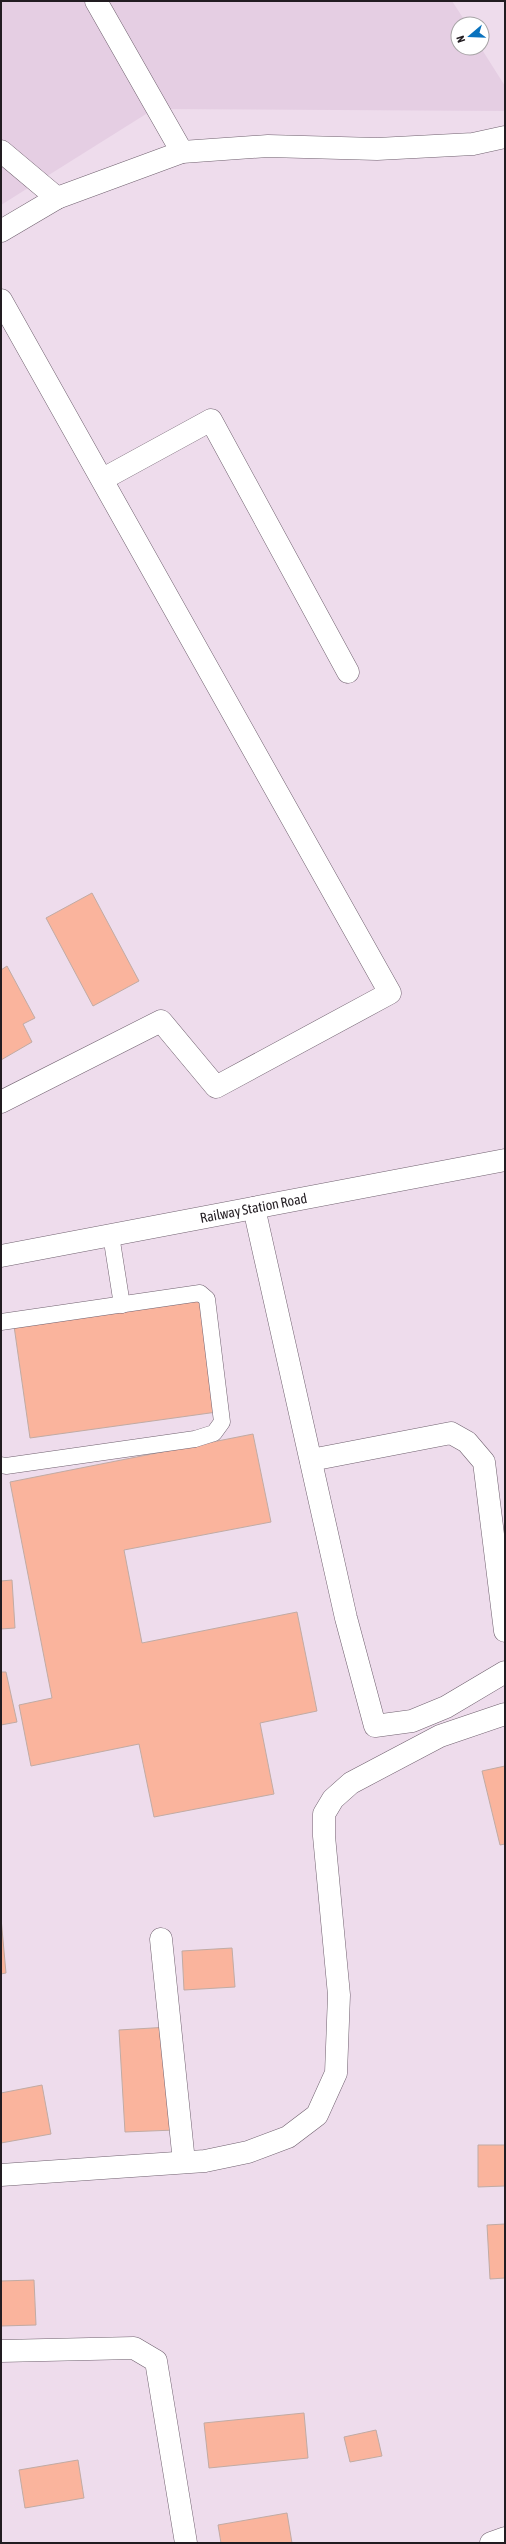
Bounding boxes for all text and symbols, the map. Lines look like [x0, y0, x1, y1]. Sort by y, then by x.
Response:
north arrow [450, 16, 490, 56]
text: N [454, 34, 467, 44]
street label: Railway Station Road [199, 1190, 308, 1226]

